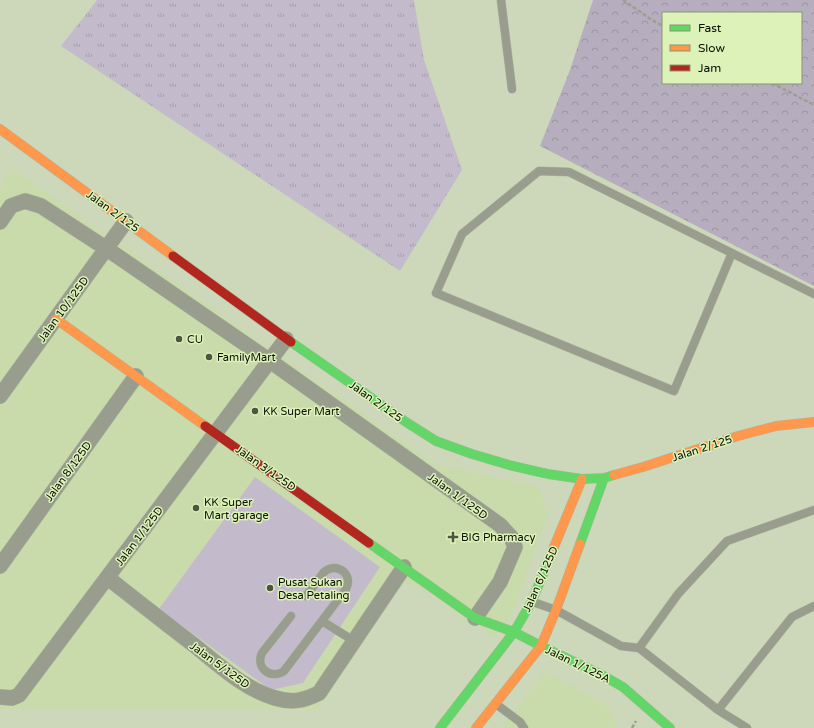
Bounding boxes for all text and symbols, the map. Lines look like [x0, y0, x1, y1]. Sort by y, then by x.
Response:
legend [662, 12, 802, 84]
text: Fast [698, 21, 722, 35]
text: Slow [698, 41, 725, 55]
text: Jam [698, 61, 721, 75]
street label: Jalan 2/125 [84, 188, 142, 235]
street label: Jalan 10/125D [35, 274, 91, 344]
place label: CU [187, 333, 203, 346]
marker: CU [174, 334, 184, 344]
place label: FamilyMart [217, 351, 276, 364]
marker: FamilyMart [204, 352, 214, 362]
street label: Jalan 2/125 [346, 378, 405, 425]
place label: KK Super Mart [263, 405, 339, 418]
marker: KK Super Mart [250, 406, 260, 416]
street label: Jalan 2/125 [671, 433, 734, 464]
street label: Jalan 8/125D [42, 439, 94, 504]
street label: Jalan 3/125D [233, 443, 298, 494]
street label: Jalan 1/125D [425, 470, 490, 522]
place label: KK Super Mart garage [204, 496, 269, 522]
marker: KK Super Mart garage [191, 503, 201, 513]
street label: Jalan 1/125D [113, 504, 166, 568]
place label: BIG Pharmacy [461, 531, 536, 544]
marker: BIG Pharmacy [448, 532, 458, 542]
street label: Jalan 6/125D [520, 544, 561, 614]
place label: Pusat Sukan Desa Petaling [278, 576, 350, 602]
marker: Pusat Sukan Desa Petaling [265, 583, 275, 593]
street label: Jalan 5/125D [187, 639, 252, 691]
street label: Jalan 1/125A [543, 643, 612, 686]

